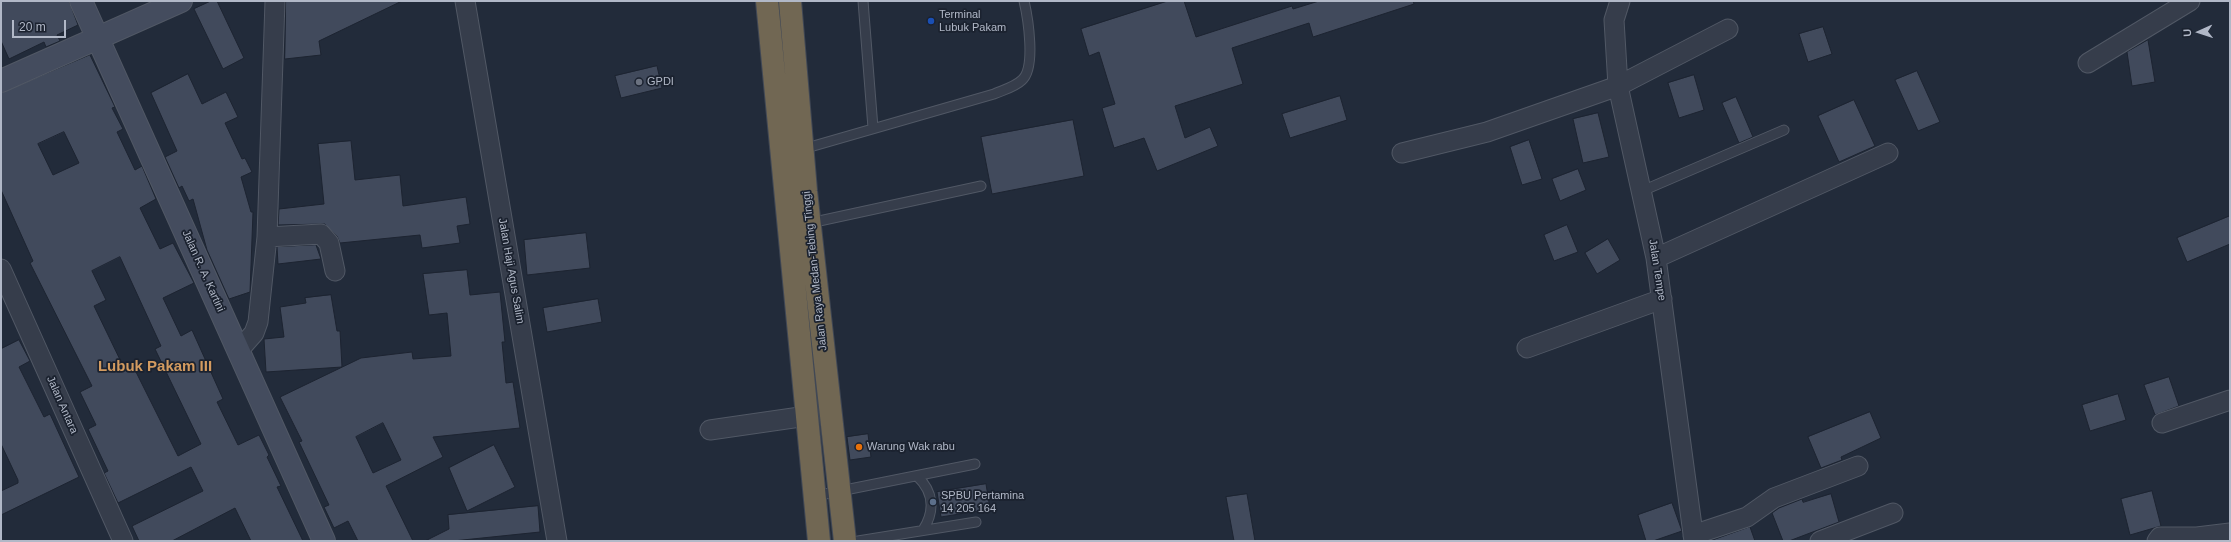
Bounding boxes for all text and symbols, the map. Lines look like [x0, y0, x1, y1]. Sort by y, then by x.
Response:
place label: Terminal Lubuk Pakam [939, 8, 1006, 34]
scale bar [14, 12, 68, 38]
north arrow [2179, 12, 2219, 52]
marker: Terminal Lubuk Pakam [926, 16, 936, 26]
text: 20 m [19, 20, 46, 34]
text: U [2181, 28, 2193, 37]
place label: GPDI [647, 75, 674, 89]
marker: GPDI [634, 77, 644, 87]
street label: Jalan Raya Medan-Tebing Tinggi [800, 191, 830, 351]
street label: Jalan Haji Agus Salim [495, 217, 527, 325]
street label: Jalan R. A. Kartini [179, 228, 227, 314]
street label: Jalan Tempe [1646, 238, 1668, 302]
district label: Lubuk Pakam III [98, 358, 212, 376]
street label: Jalan Antara [43, 374, 81, 436]
place label: Warung Wak rabu [867, 440, 955, 454]
marker: Warung Wak rabu [854, 442, 864, 452]
place label: SPBU Pertamina 14 205 164 [941, 489, 1024, 515]
marker: SPBU Pertamina 14 205 164 [928, 497, 938, 507]

